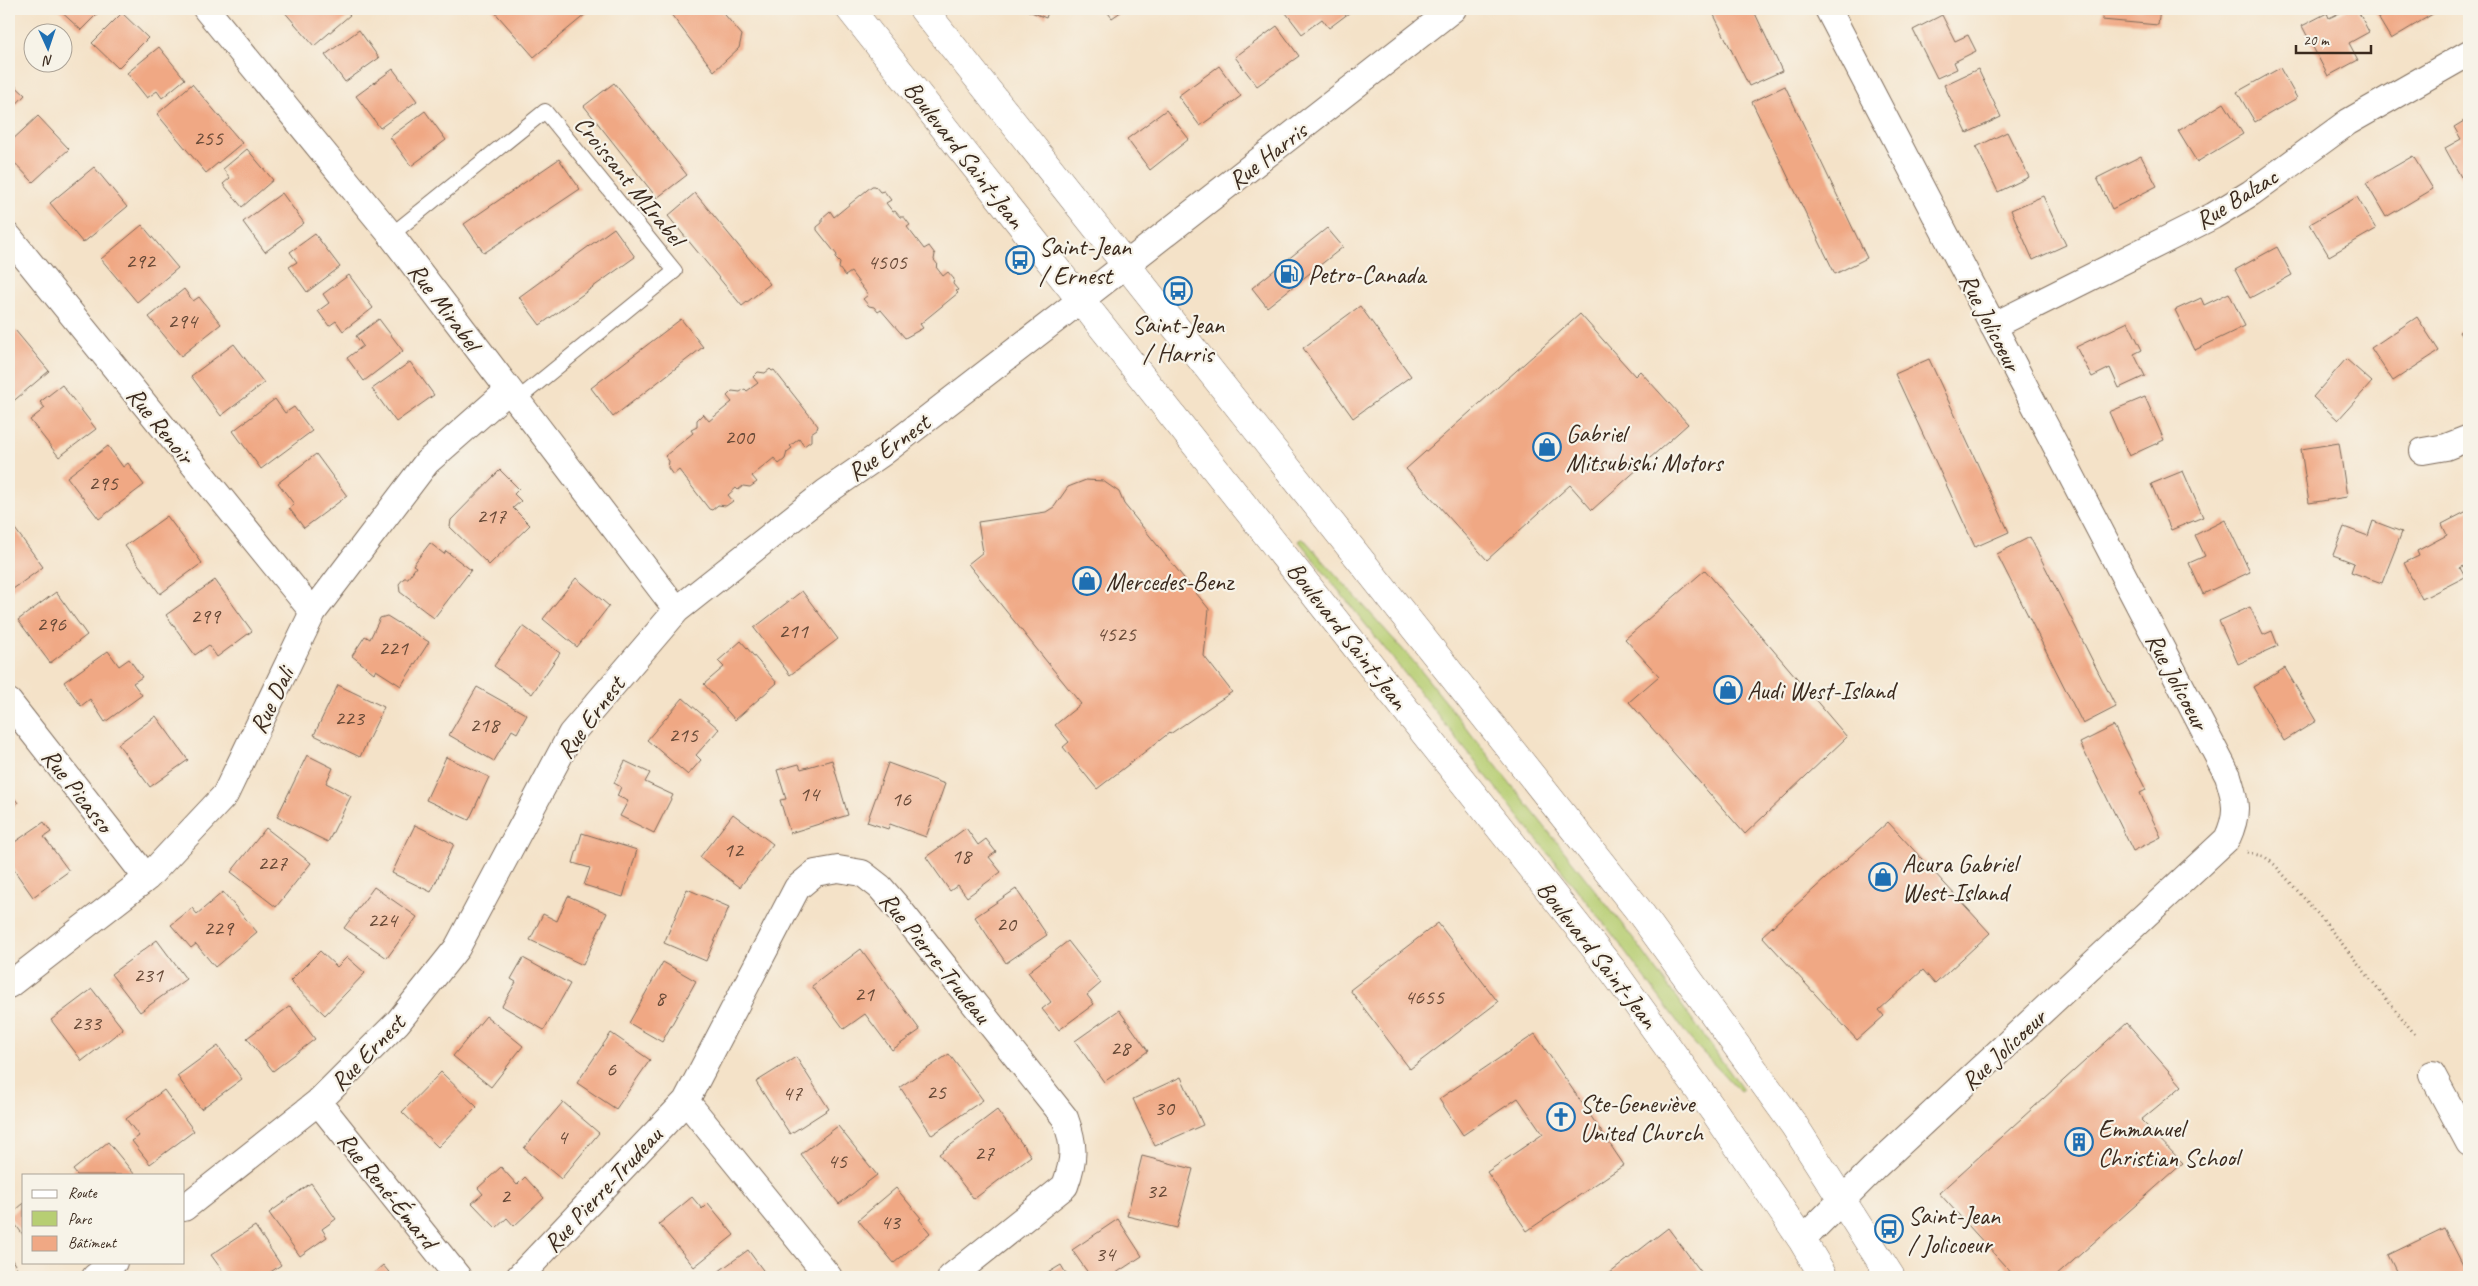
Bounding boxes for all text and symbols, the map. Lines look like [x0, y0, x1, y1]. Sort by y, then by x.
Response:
north arrow [22, 22, 72, 72]
scale bar [2296, 22, 2370, 54]
text: 20 m [2303, 31, 2330, 50]
text: N [42, 52, 53, 69]
street label: Boulevard Saint-Jean [897, 74, 1032, 236]
street label: Croissant MIrabel [567, 109, 694, 256]
street label: Rue Harris [1222, 113, 1316, 197]
house number: 255 [193, 124, 224, 152]
street label: Rue Balzac [2189, 161, 2284, 237]
place label: Saint-Jean / Ernest [1039, 231, 1132, 292]
bus stop icon: Saint-Jean / Ernest [1005, 245, 1035, 275]
house number: 292 [125, 247, 157, 275]
house number: 4505 [867, 248, 908, 276]
street label: Rue Mirabel [401, 256, 490, 361]
fuel station icon: Petro-Canada [1274, 259, 1304, 289]
place label: Petro-Canada [1308, 259, 1428, 291]
street label: Rue Jolicoeur [1952, 268, 2029, 378]
bus stop icon: Saint-Jean / Harris [1163, 276, 1193, 306]
house number: 294 [167, 307, 199, 335]
place label: Saint-Jean / Harris [1132, 309, 1225, 370]
street label: Rue Renoir [119, 380, 202, 472]
street label: Rue Ernest [841, 405, 938, 489]
place label: Gabriel Mitsubishi Motors [1566, 418, 1725, 479]
house number: 200 [724, 423, 756, 451]
shop icon: Gabriel Mitsubishi Motors [1532, 432, 1562, 462]
house number: 295 [88, 469, 119, 497]
house number: 217 [476, 502, 507, 530]
street label: Boulevard Saint-Jean [1280, 555, 1415, 717]
shop icon: Mercedes-Benz [1072, 566, 1102, 596]
place label: Mercedes-Benz [1106, 566, 1235, 598]
house number: 299 [190, 602, 222, 630]
house number: 296 [36, 610, 67, 638]
house number: 211 [778, 617, 809, 645]
house number: 4525 [1096, 620, 1137, 648]
street label: Rue Jolicoeur [2138, 627, 2217, 737]
house number: 221 [378, 634, 409, 662]
street label: Rue Dali [242, 659, 303, 739]
street label: Rue Ernest [550, 668, 634, 765]
shop icon: Audi West-Island [1713, 675, 1743, 705]
place label: Audi West-Island [1747, 675, 1899, 707]
house number: 223 [334, 704, 366, 732]
house number: 218 [469, 711, 501, 739]
house number: 215 [668, 721, 699, 749]
street label: Rue Picasso [34, 742, 122, 842]
house number: 14 [799, 780, 821, 808]
house number: 16 [891, 785, 912, 813]
house number: 12 [723, 836, 745, 864]
house number: 18 [951, 842, 973, 870]
place label: Acura Gabriel West-Island [1902, 848, 2022, 909]
house number: 227 [257, 849, 288, 877]
shop icon: Acura Gabriel West-Island [1868, 862, 1898, 892]
street label: Boulevard Saint-Jean [1530, 874, 1665, 1036]
street label: Rue Pierre-Trudeau [872, 885, 999, 1031]
house number: 224 [367, 906, 399, 934]
house number: 20 [996, 910, 1018, 938]
house number: 229 [203, 914, 235, 942]
house number: 231 [133, 961, 164, 989]
house number: 21 [854, 980, 875, 1008]
house number: 4655 [1404, 983, 1445, 1011]
house number: 8 [655, 984, 667, 1012]
street label: Rue Jolicoeur [1954, 1001, 2055, 1097]
street label: Rue Ernest [323, 1006, 414, 1098]
house number: 233 [71, 1009, 103, 1037]
house number: 28 [1110, 1034, 1132, 1062]
house number: 6 [606, 1055, 617, 1083]
house number: 25 [926, 1078, 947, 1106]
house number: 47 [782, 1079, 803, 1107]
place label: Ste-Geneviève United Church [1580, 1088, 1704, 1149]
house number: 30 [1154, 1094, 1176, 1122]
church icon: Ste-Geneviève United Church [1546, 1102, 1576, 1132]
place label: Emmanuel Christian School [2098, 1113, 2244, 1174]
street label: Rue Pierre-Trudeau [536, 1119, 670, 1259]
house number: 4 [557, 1123, 569, 1151]
street label: Rue René-Émard [330, 1126, 446, 1258]
building icon: Emmanuel Christian School [2064, 1127, 2094, 1157]
house number: 27 [974, 1139, 995, 1167]
house number: 45 [827, 1147, 848, 1175]
legend [22, 1174, 185, 1264]
house number: 32 [1146, 1177, 1168, 1205]
house number: 2 [500, 1182, 512, 1210]
text: Route [68, 1184, 98, 1203]
place label: Saint-Jean / Jolicoeur [1908, 1200, 2001, 1261]
house number: 43 [880, 1208, 902, 1236]
text: Parc [68, 1210, 92, 1229]
bus stop icon: Saint-Jean / Jolicoeur [1874, 1214, 1904, 1244]
text: Bâtiment [68, 1234, 118, 1253]
house number: 34 [1095, 1240, 1117, 1268]

